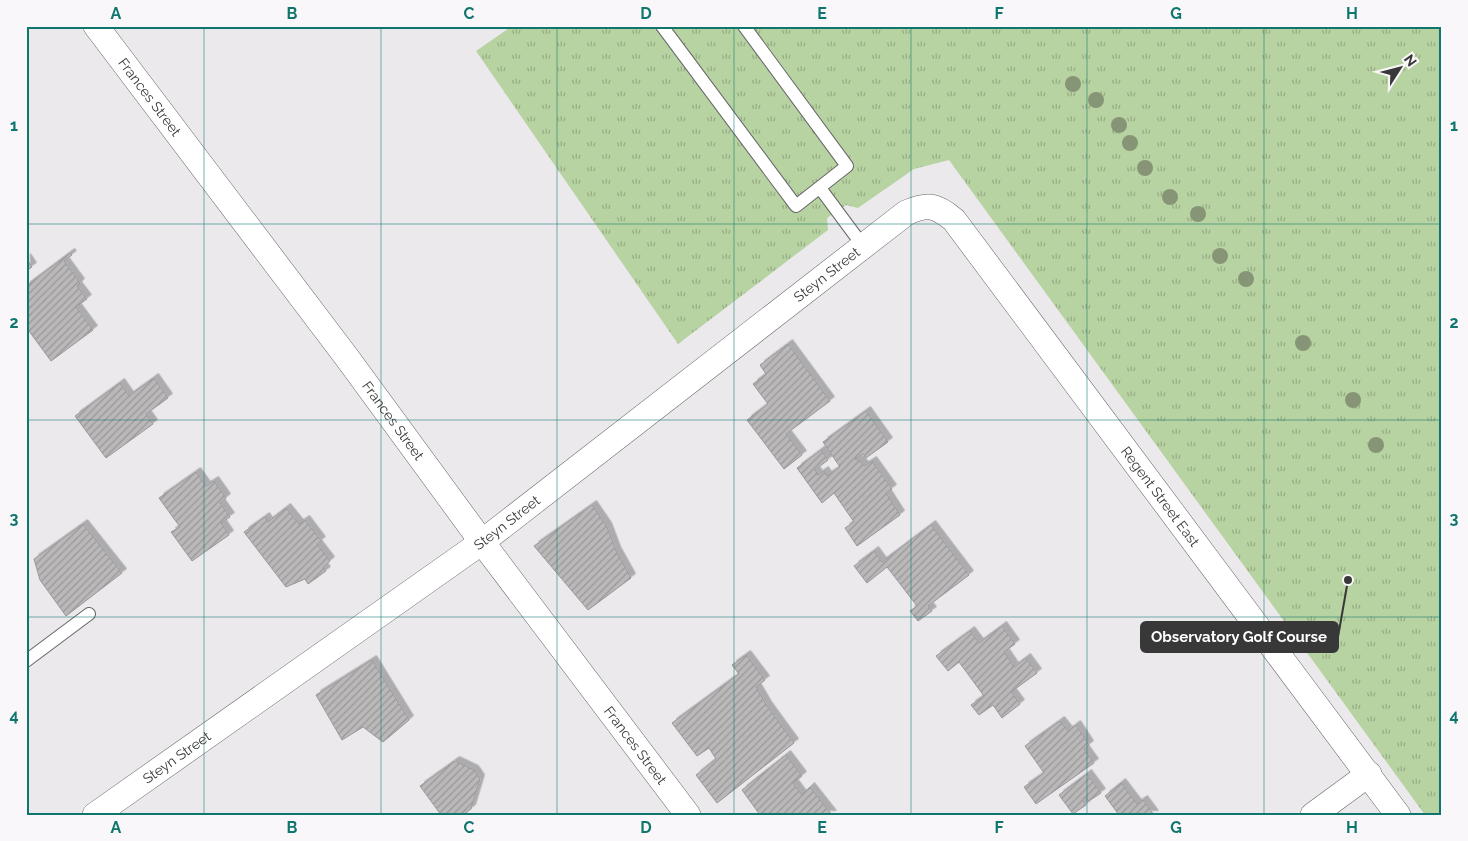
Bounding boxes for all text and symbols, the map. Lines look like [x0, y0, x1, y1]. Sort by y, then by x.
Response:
text: A [111, 4, 122, 23]
text: B [287, 4, 298, 23]
text: C [464, 4, 475, 23]
text: D [640, 4, 652, 23]
text: E [817, 4, 827, 23]
text: F [994, 4, 1004, 23]
text: G [1170, 4, 1182, 23]
text: H [1346, 4, 1358, 23]
north arrow [1376, 42, 1426, 92]
text: N [1401, 51, 1420, 69]
street label: Frances Street [115, 55, 184, 139]
text: 1 [10, 116, 18, 135]
text: 1 [1450, 116, 1458, 135]
street label: Steyn Street [791, 244, 863, 305]
text: 2 [9, 313, 19, 332]
text: 2 [1449, 313, 1459, 332]
street label: Frances Street [359, 378, 427, 463]
street label: Regent Street East [1118, 443, 1203, 550]
street label: Steyn Street [471, 492, 543, 553]
text: 3 [10, 509, 19, 528]
text: 3 [1450, 509, 1459, 528]
callout: Observatory Golf Course [1141, 622, 1338, 652]
text: Observatory Golf Course [1151, 628, 1327, 646]
street label: Frances Street [601, 703, 670, 788]
text: 4 [9, 706, 19, 725]
text: 4 [1449, 706, 1459, 725]
street label: Steyn Street [140, 728, 214, 787]
text: A [111, 818, 122, 837]
text: B [287, 818, 298, 837]
text: C [464, 818, 475, 837]
text: D [640, 818, 652, 837]
text: E [817, 818, 827, 837]
text: F [994, 818, 1004, 837]
text: G [1170, 818, 1182, 837]
text: H [1346, 818, 1358, 837]

